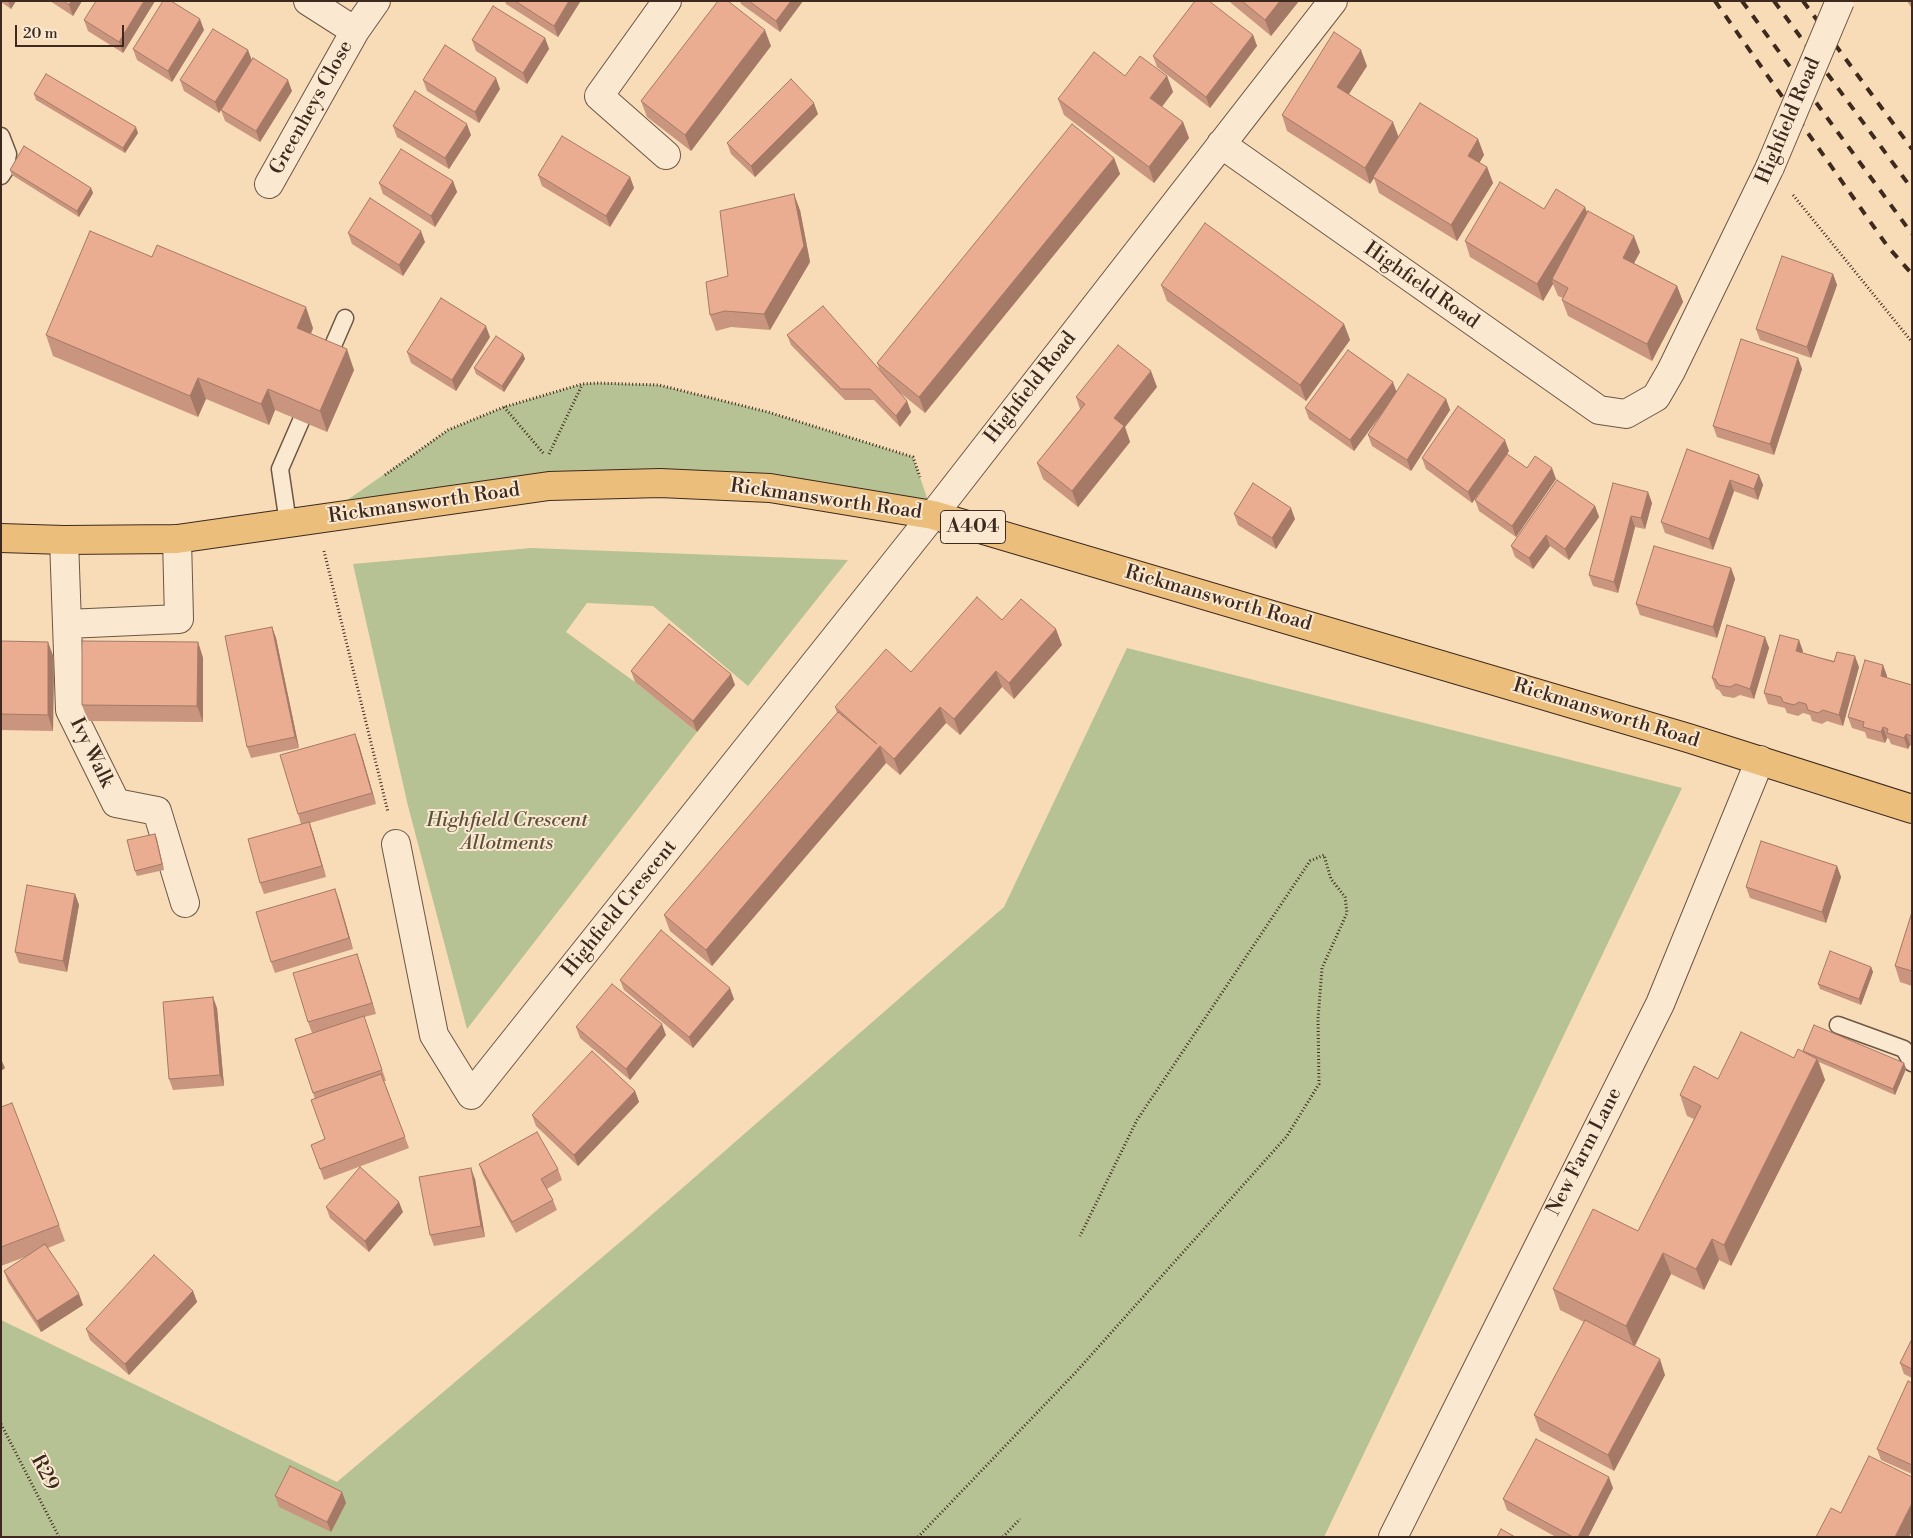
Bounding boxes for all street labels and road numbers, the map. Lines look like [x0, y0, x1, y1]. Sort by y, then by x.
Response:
street label: Greenheys Close [265, 37, 359, 179]
street label: Highfield Road [1752, 54, 1826, 188]
street label: Highfield Road [1359, 237, 1483, 335]
street label: Highfield Road [980, 327, 1082, 449]
street label: Rickmansworth Road [729, 475, 923, 525]
street label: Rickmansworth Road [327, 479, 521, 529]
road number: A404 [940, 511, 1006, 544]
street label: Rickmansworth Road [1122, 561, 1314, 637]
street label: Rickmansworth Road [1510, 674, 1702, 754]
street label: Ivy Walk [64, 714, 118, 792]
street label: Highfield Crescent [558, 836, 682, 982]
street label: New Farm Lane [1542, 1084, 1628, 1220]
street label: R29 [25, 1451, 63, 1495]

